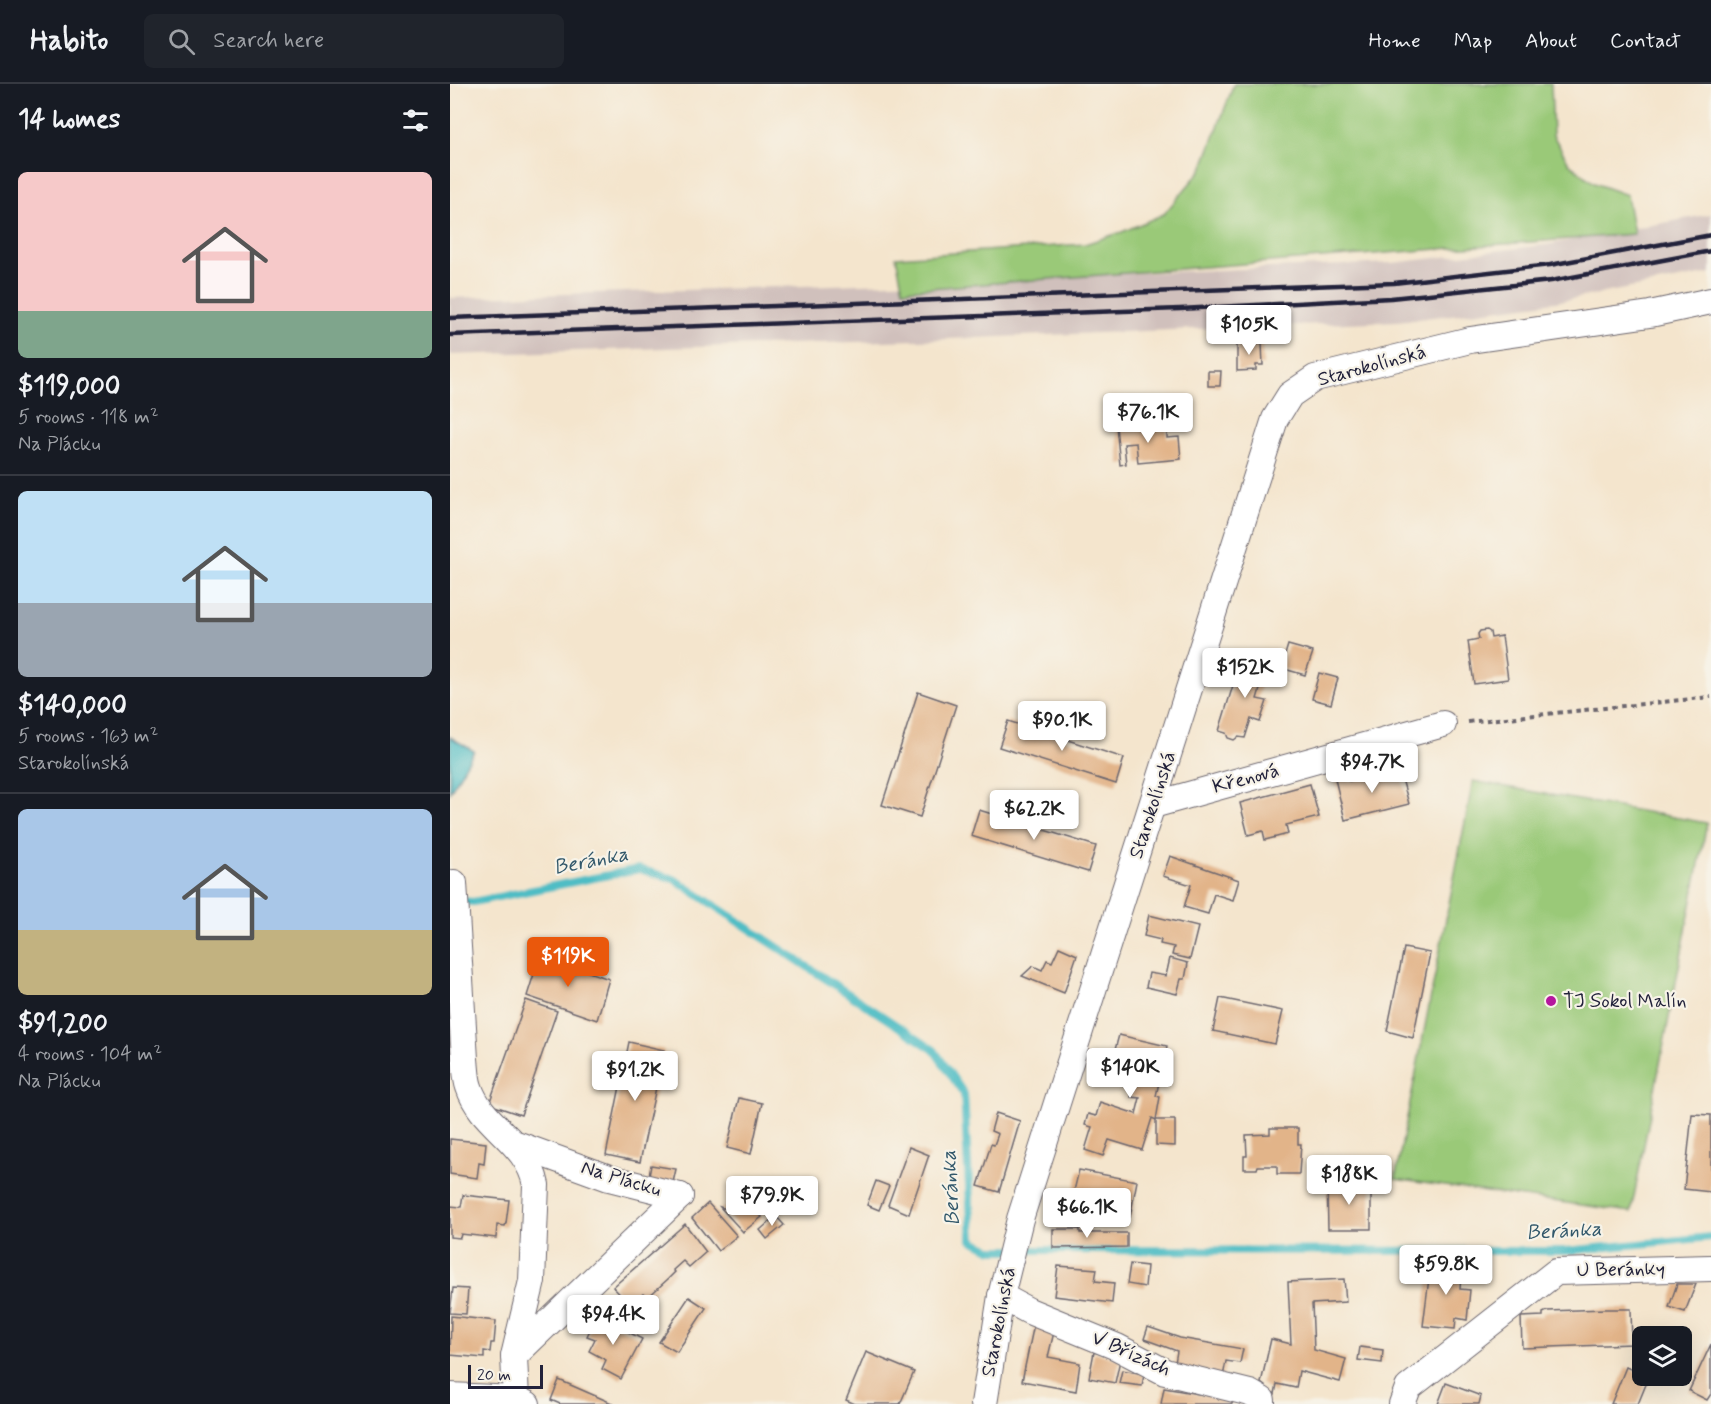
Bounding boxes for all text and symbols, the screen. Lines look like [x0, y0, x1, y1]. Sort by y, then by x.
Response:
search box [144, 14, 564, 68]
text: Habito [30, 23, 108, 60]
icon: search [165, 25, 198, 58]
text: Search here [213, 27, 324, 55]
text: Home [1369, 27, 1421, 55]
text: Map [1454, 27, 1492, 55]
text: About [1525, 27, 1577, 55]
text: Contact [1610, 27, 1681, 55]
text: 14 homes [18, 103, 120, 137]
icon: filters [399, 104, 432, 137]
icon: home [171, 211, 279, 319]
pin: $105K [1207, 305, 1291, 356]
text: $105K [1220, 311, 1278, 338]
street label: Starokolínská [1315, 339, 1429, 393]
text: $119,000 [18, 370, 120, 404]
pin: $76.1K [1099, 393, 1197, 444]
text: $76.1K [1117, 399, 1179, 426]
text: 5 rooms · 118 m² [18, 404, 159, 431]
text: Na Plácku [18, 431, 100, 458]
icon: home [171, 530, 279, 638]
pin: $152K [1203, 648, 1287, 699]
text: $152K [1216, 654, 1274, 681]
text: $140,000 [18, 689, 127, 723]
pin: $90.1K [1013, 701, 1111, 752]
text: $90.1K [1032, 707, 1092, 734]
text: 5 rooms · 163 m² [18, 723, 158, 750]
pin: $94.7K [1323, 743, 1421, 794]
street label: Starokolínská [1123, 748, 1183, 862]
text: $94.7K [1340, 749, 1404, 776]
text: Starokolínská [18, 750, 129, 777]
street label: Křenová [1210, 757, 1282, 801]
pin: $62.2K [985, 790, 1083, 841]
text: $62.2K [1004, 796, 1064, 823]
water label: Beránka [551, 840, 631, 882]
icon: home [171, 848, 279, 956]
pin: $119K [526, 937, 610, 988]
text: $119K [541, 943, 595, 970]
place label: TJ Sokol Malín [1563, 988, 1687, 1015]
marker: TJ Sokol Malín [1544, 994, 1558, 1008]
text: $91,200 [18, 1007, 108, 1041]
text: 4 rooms · 104 m² [18, 1041, 162, 1068]
pin: $140K [1088, 1048, 1172, 1099]
pin: $91.2K [586, 1051, 684, 1102]
text: $140K [1101, 1054, 1159, 1081]
text: $91.2K [606, 1057, 664, 1084]
text: Na Plácku [18, 1068, 100, 1095]
water label: Beránka [935, 1149, 967, 1226]
street label: Na Plácku [578, 1154, 664, 1204]
pin: $188K [1307, 1155, 1391, 1206]
text: $188K [1321, 1161, 1377, 1188]
pin: $79.9K [723, 1176, 821, 1227]
text: $79.9K [740, 1182, 804, 1209]
pin: $66.1K [1038, 1188, 1136, 1239]
text: $66.1K [1057, 1194, 1117, 1221]
water label: Beránka [1526, 1215, 1603, 1247]
pin: $59.8K [1397, 1245, 1495, 1296]
text: $59.8K [1413, 1251, 1479, 1278]
street label: U Beránky [1577, 1256, 1665, 1284]
street label: Starokolínská [975, 1265, 1023, 1379]
pin: $94.4K [564, 1295, 662, 1346]
text: $94.4K [581, 1301, 645, 1328]
street label: V Břízách [1087, 1325, 1175, 1383]
map controls [1632, 1326, 1692, 1386]
button: layers [1632, 1326, 1692, 1386]
scale bar [468, 1362, 543, 1390]
text: 20 m [477, 1365, 511, 1386]

